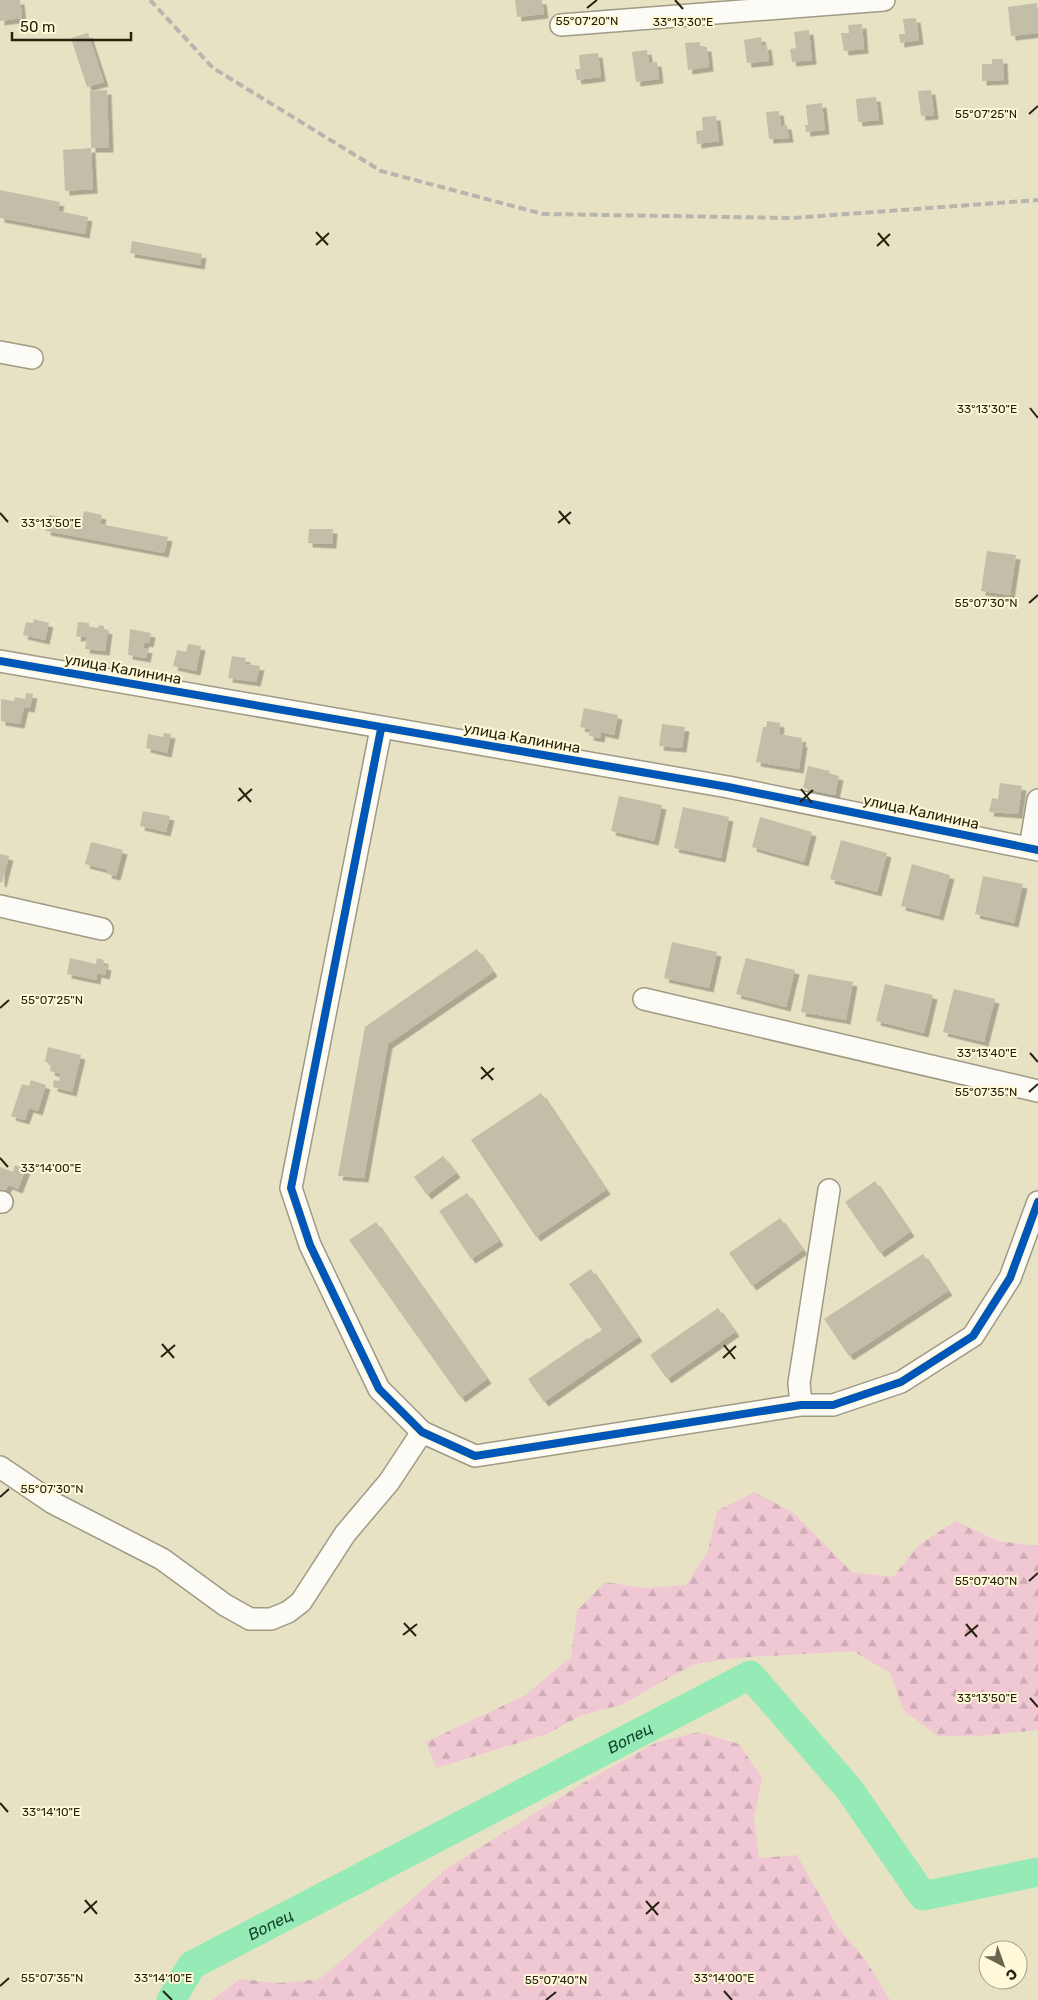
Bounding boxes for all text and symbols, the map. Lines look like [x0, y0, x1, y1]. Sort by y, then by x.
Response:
scale bar [12, 10, 131, 42]
text: 55°07'20"N [556, 14, 618, 28]
text: 33°13'30"E [653, 15, 713, 29]
text: 50 m [20, 18, 55, 36]
text: 55°07'25"N [955, 107, 1017, 121]
text: 33°13'30"E [957, 402, 1017, 416]
text: 33°13'50"E [21, 516, 81, 530]
text: 55°07'30"N [955, 596, 1017, 610]
street label: улица Калинина [63, 650, 183, 688]
street label: улица Калинина [462, 719, 582, 757]
street label: улица Калинина [861, 791, 981, 833]
text: 55°07'25"N [21, 993, 83, 1007]
text: 33°13'40"E [957, 1046, 1017, 1060]
text: 55°07'35"N [955, 1085, 1017, 1099]
text: 33°14'00"E [20, 1161, 82, 1175]
text: 55°07'30"N [21, 1482, 83, 1496]
text: 55°07'40"N [955, 1574, 1017, 1588]
text: 33°13'50"E [957, 1691, 1017, 1705]
water label: Вопец [604, 1718, 656, 1758]
text: 33°14'10"E [22, 1805, 80, 1819]
water label: Вопец [245, 1905, 296, 1944]
north arrow [978, 1940, 1028, 1990]
text: С [1002, 1965, 1020, 1984]
text: 55°07'35"N [21, 1971, 83, 1985]
text: 33°14'10"E [134, 1971, 192, 1985]
text: 33°14'00"E [693, 1971, 755, 1985]
text: 55°07'40"N [525, 1973, 587, 1987]

